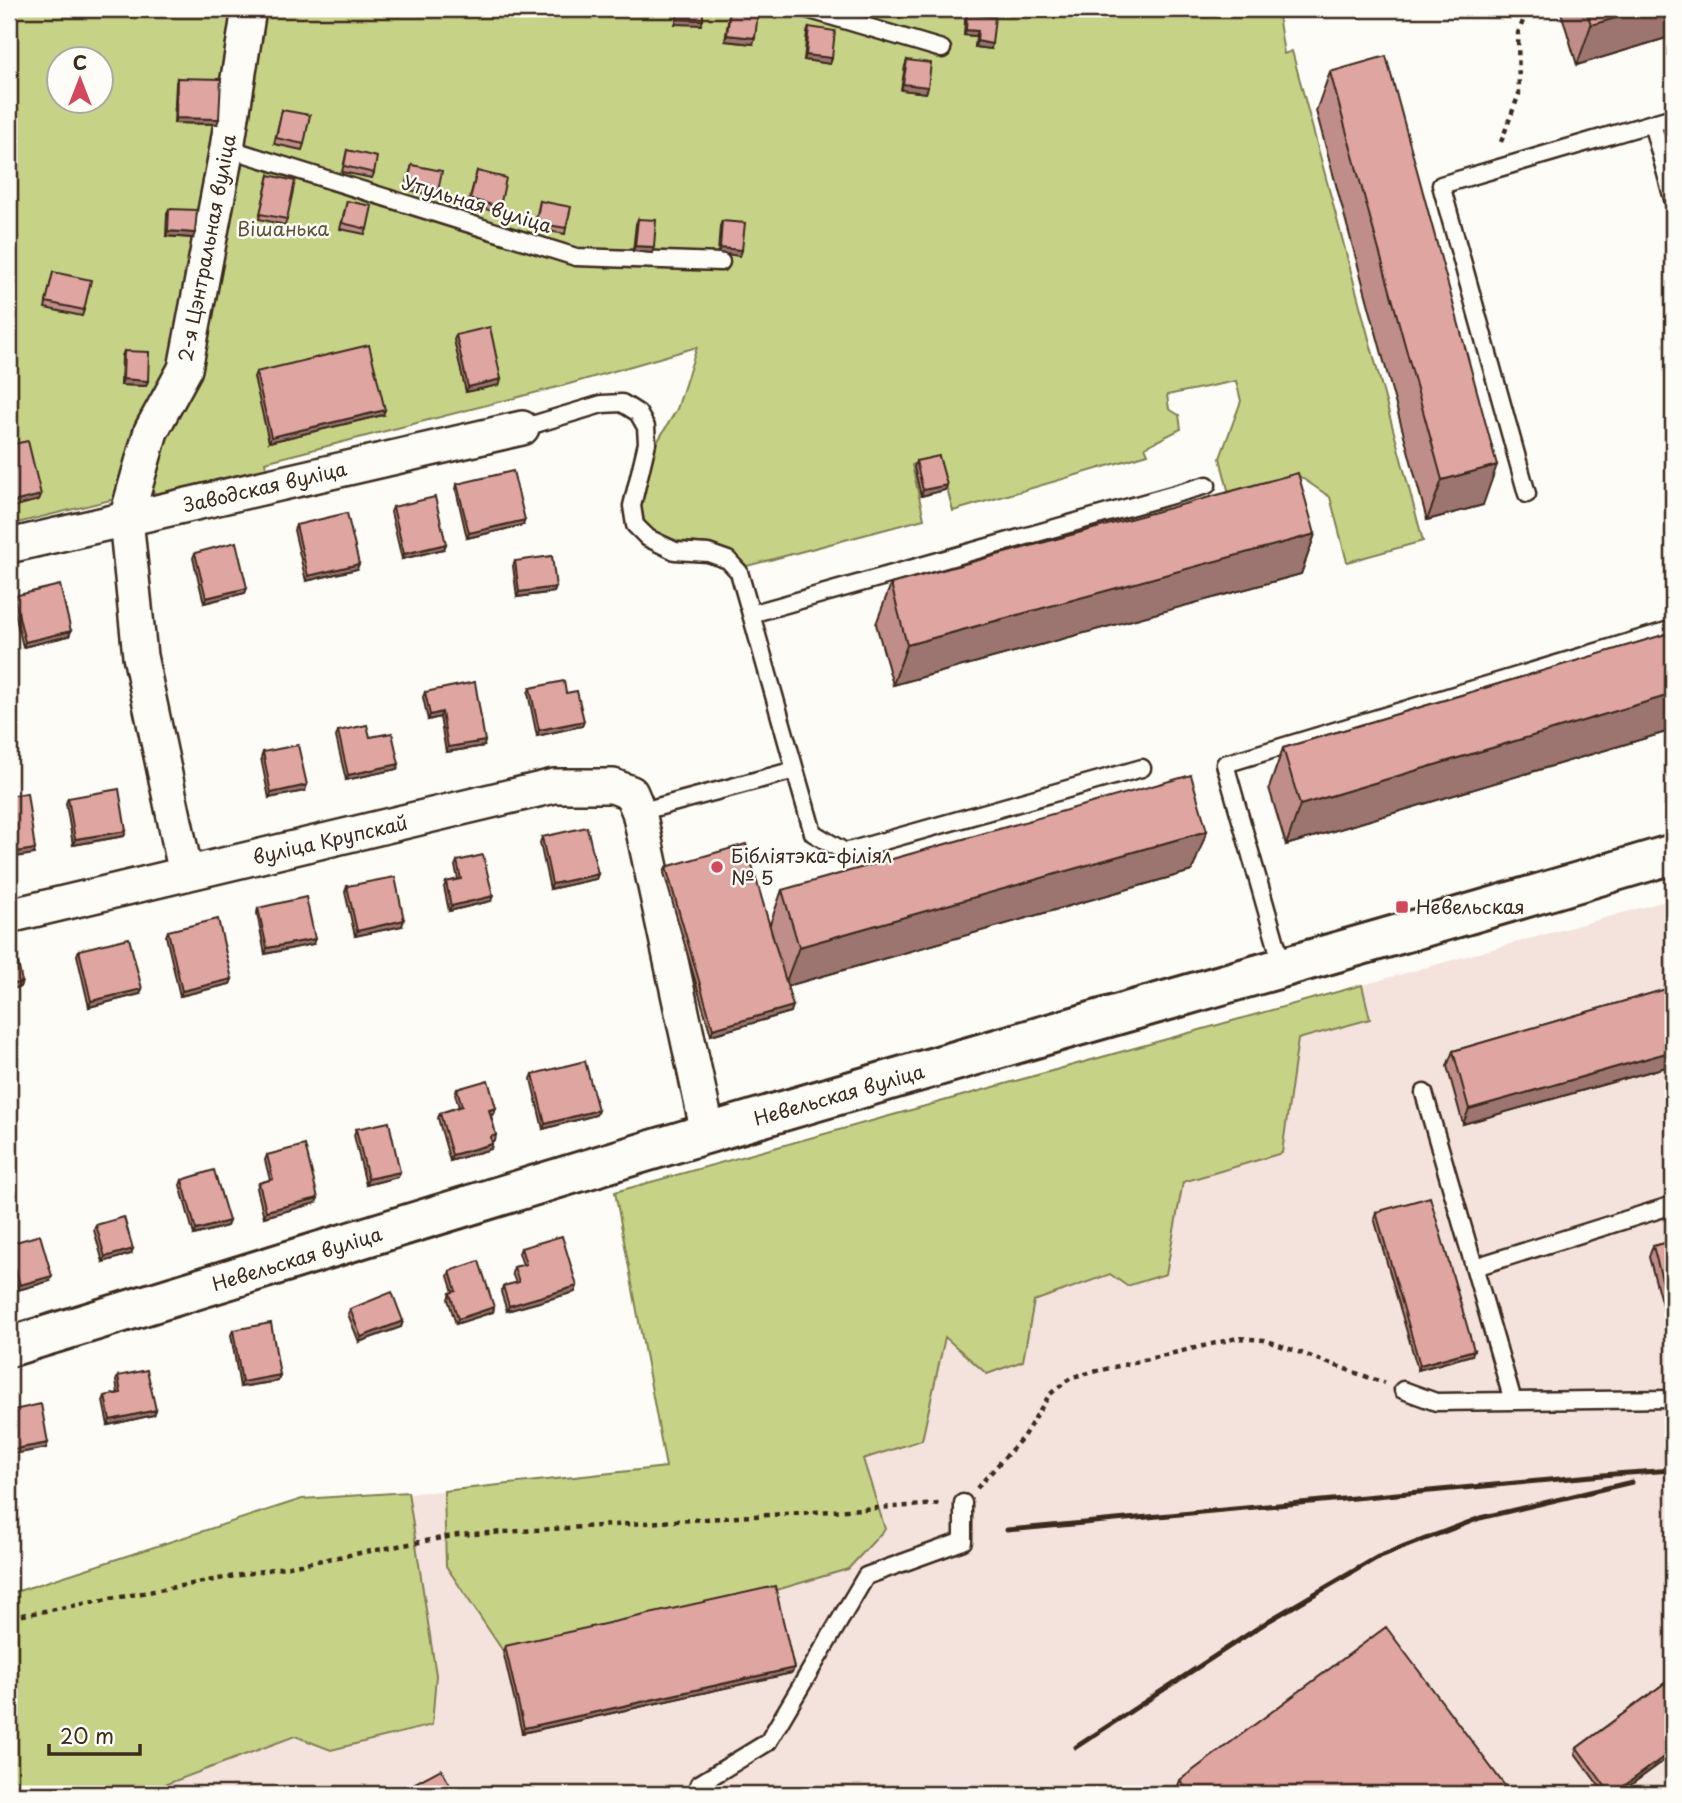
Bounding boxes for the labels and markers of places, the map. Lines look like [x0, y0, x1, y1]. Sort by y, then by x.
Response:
place label: Бібліятэка-філіял № 5 [731, 841, 892, 891]
marker: Бібліятэка-філіял № 5 [709, 859, 725, 875]
place label: Невельская [1416, 892, 1525, 920]
marker: Невельская [1394, 899, 1410, 915]

